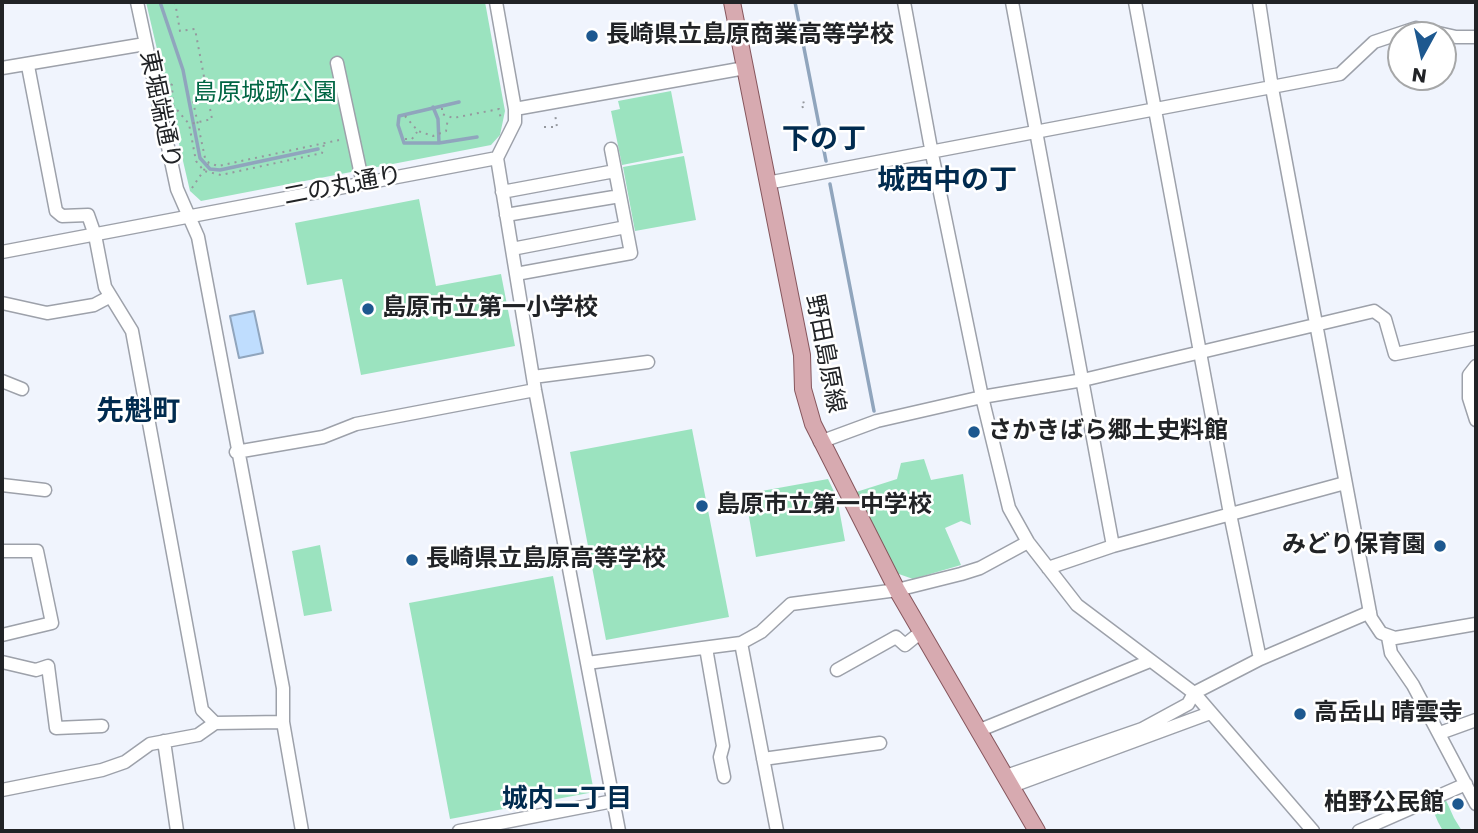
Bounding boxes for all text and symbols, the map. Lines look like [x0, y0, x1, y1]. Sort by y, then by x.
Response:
north arrow [1387, 21, 1457, 91]
place label: 長崎県立島原商業高等学校 [606, 22, 894, 50]
marker: 長崎県立島原商業高等学校 [584, 28, 600, 44]
street label: 東堀端通り [132, 48, 186, 172]
text: N [1410, 61, 1428, 90]
park label: 島原城跡公園 [193, 80, 337, 108]
district label: 下の丁 [782, 124, 866, 158]
street label: 二の丸通り [281, 161, 405, 213]
district label: 城西中の丁 [877, 165, 1017, 199]
street label: 野田島原線 [798, 292, 850, 416]
place label: 島原市立第一小学校 [382, 295, 598, 323]
marker: 島原市立第一小学校 [360, 301, 376, 317]
district label: 先魁町 [96, 396, 180, 430]
place label: さかきばら郷土史料館 [988, 418, 1228, 446]
marker: さかきばら郷土史料館 [966, 424, 982, 440]
place label: 島原市立第一中学校 [716, 492, 932, 520]
marker: 島原市立第一中学校 [694, 498, 710, 514]
place label: みどり保育園 [1282, 532, 1426, 560]
marker: みどり保育園 [1432, 538, 1448, 554]
place label: 長崎県立島原高等学校 [426, 546, 666, 574]
marker: 長崎県立島原高等学校 [404, 552, 420, 568]
place label: 高岳山 晴雲寺 [1314, 700, 1463, 728]
marker: 高岳山 晴雲寺 [1292, 706, 1308, 722]
district label: 城内二丁目 [502, 784, 632, 816]
place label: 柏野公民館 [1324, 790, 1444, 818]
marker: 柏野公民館 [1450, 796, 1466, 812]

